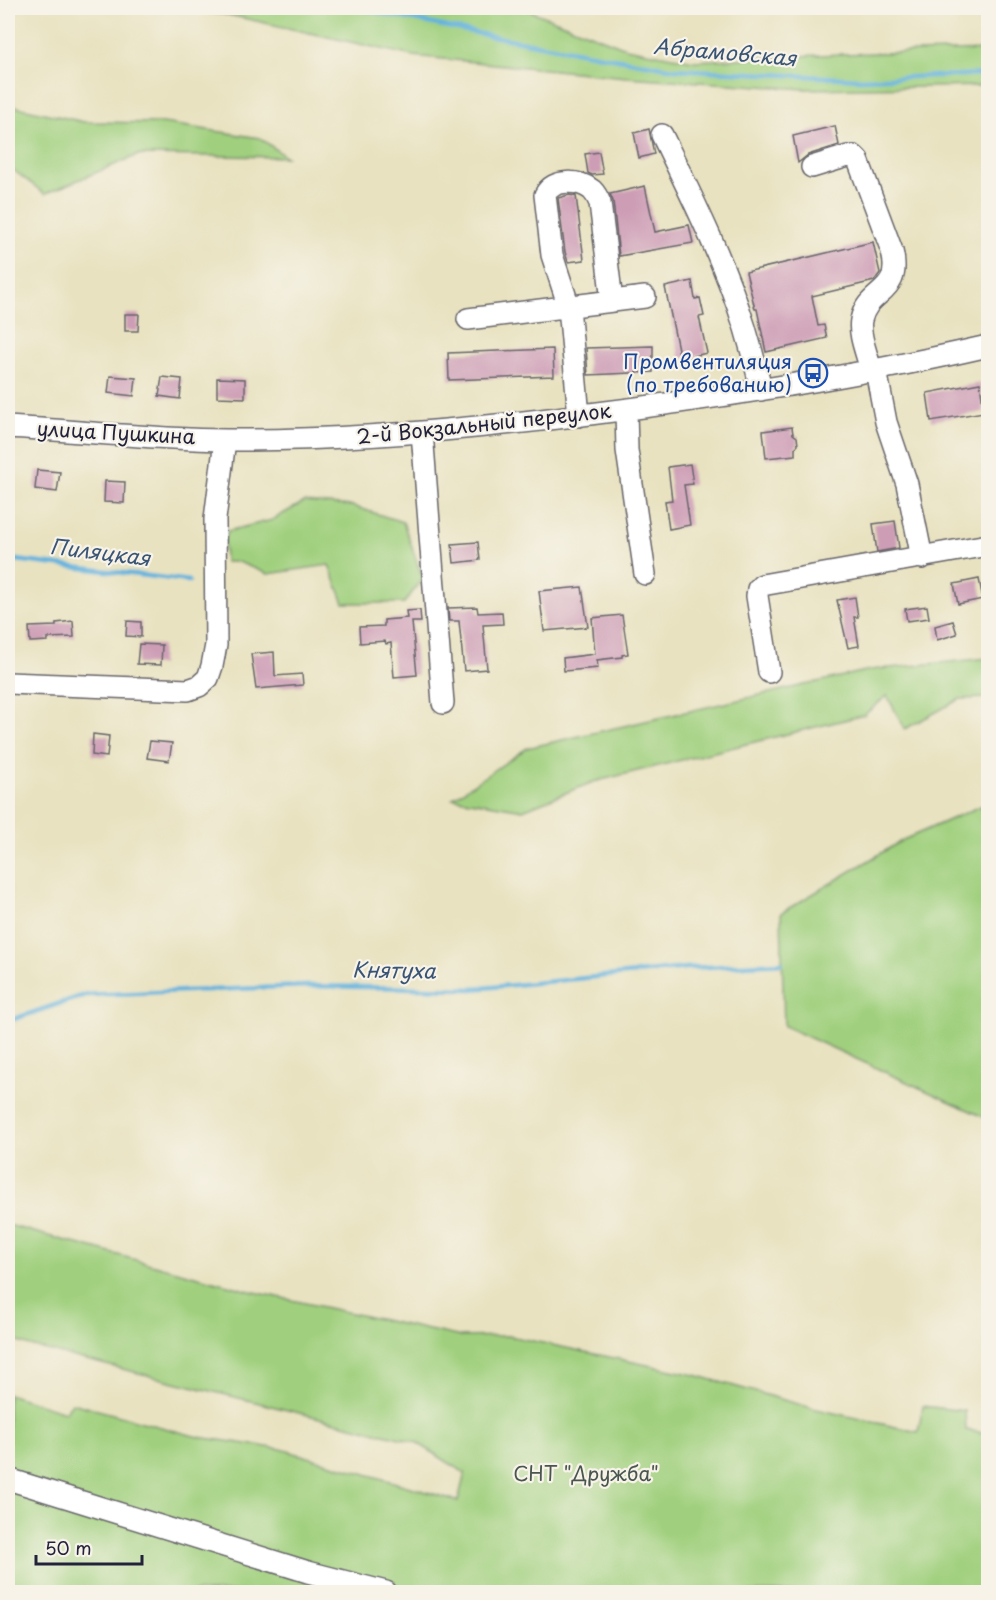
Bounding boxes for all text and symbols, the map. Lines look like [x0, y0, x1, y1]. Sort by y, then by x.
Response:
water label: Абрамовская [652, 29, 800, 73]
place label: Промвентиляция (по требованию) [623, 346, 792, 399]
bus stop icon: Промвентиляция (по требованию) [797, 357, 829, 389]
street label: 2-й Вокзальный переулок [355, 395, 613, 451]
street label: улица Пушкина [36, 413, 196, 451]
water label: Пиляцкая [48, 529, 154, 573]
water label: Княтуха [352, 952, 437, 986]
park label: СНТ "Дружба" [513, 1458, 659, 1488]
scale bar [36, 1528, 142, 1566]
text: 50 m [45, 1534, 92, 1561]

